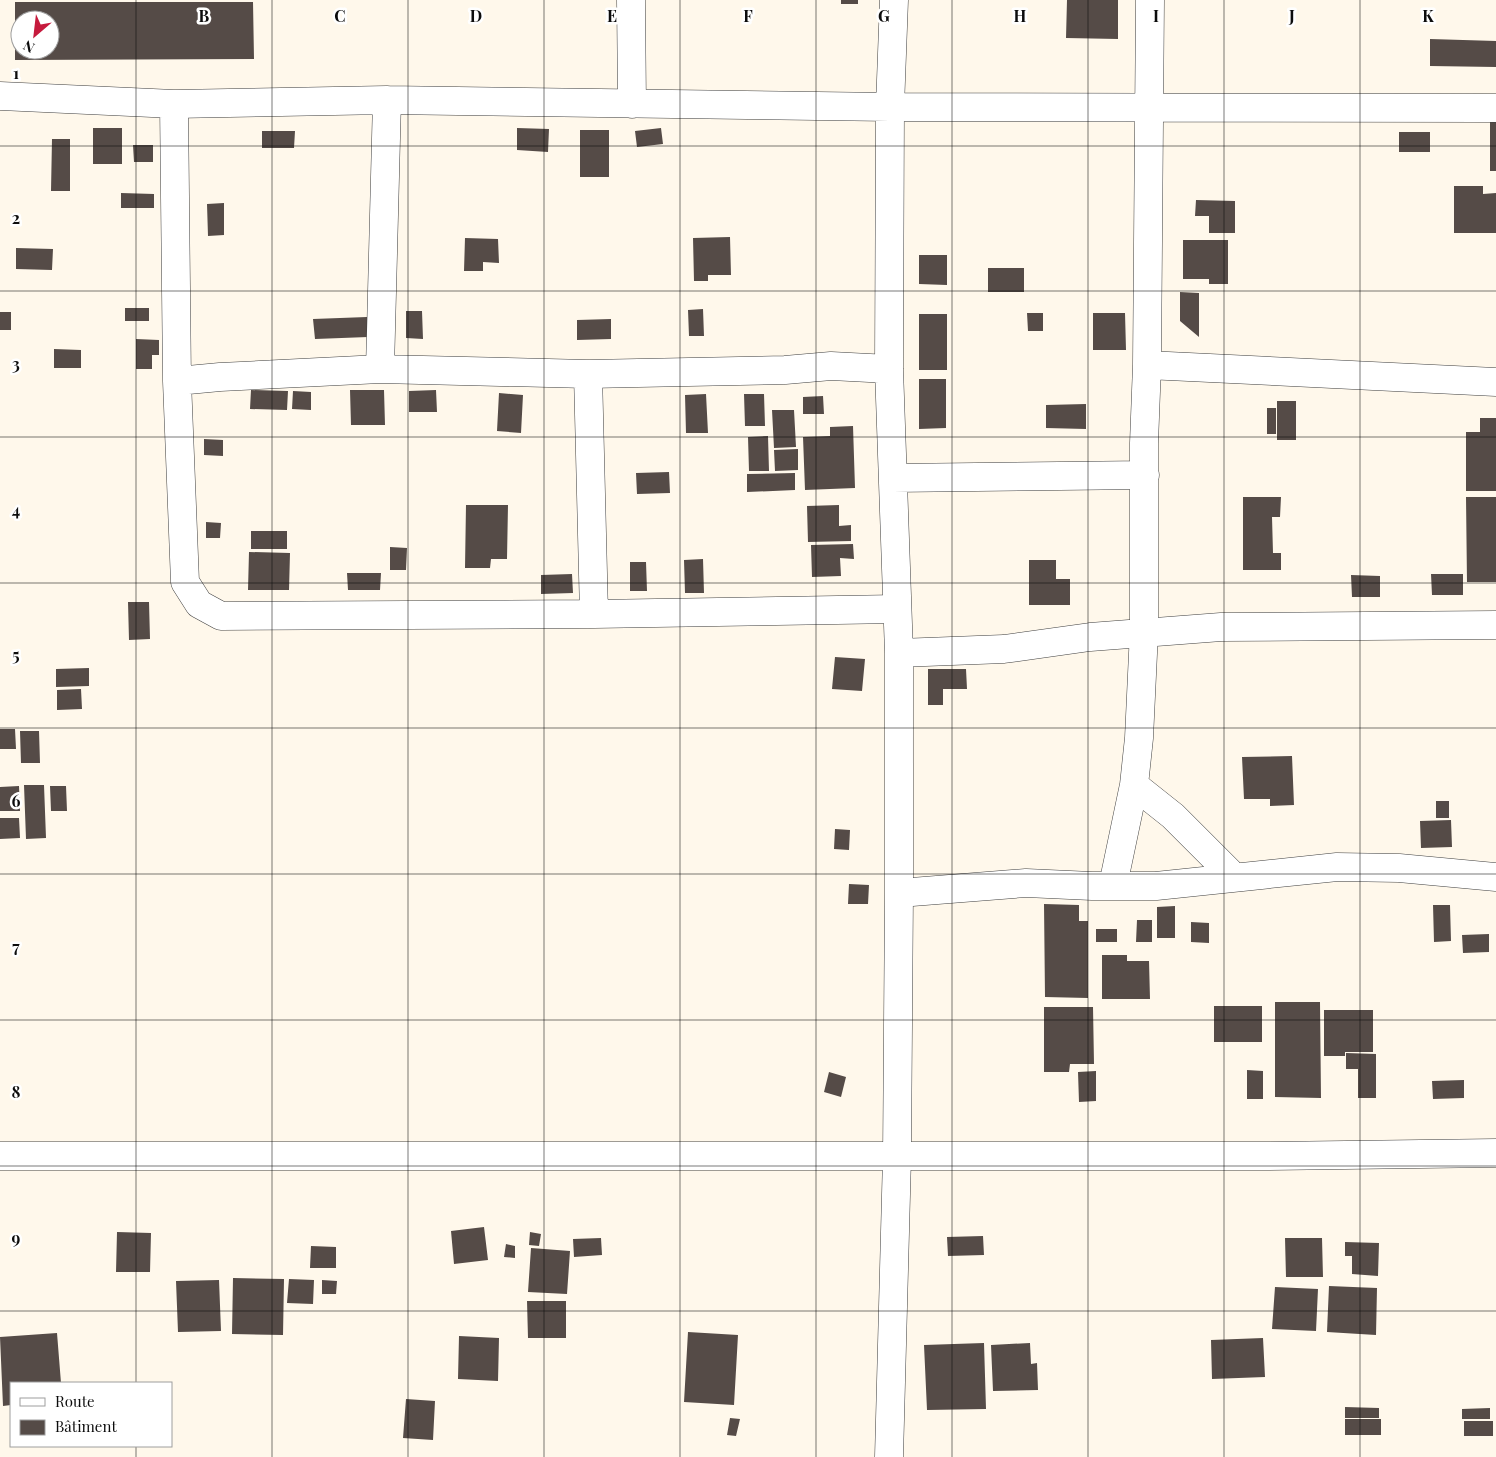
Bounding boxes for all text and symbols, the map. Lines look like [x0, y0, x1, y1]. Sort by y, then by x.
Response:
text: B [199, 5, 210, 26]
text: C [334, 5, 346, 26]
text: D [470, 5, 482, 26]
text: E [607, 5, 617, 26]
text: F [743, 5, 753, 26]
text: G [878, 5, 890, 26]
text: H [1014, 5, 1027, 26]
text: I [1153, 5, 1159, 26]
text: J [1288, 5, 1295, 26]
text: K [1422, 5, 1434, 26]
north arrow [10, 10, 60, 60]
text: N [20, 36, 38, 58]
text: 1 [13, 62, 19, 83]
text: 2 [12, 207, 20, 228]
text: 3 [12, 353, 20, 374]
text: 4 [12, 499, 20, 520]
text: 5 [12, 644, 20, 665]
text: 6 [12, 790, 21, 811]
text: 7 [12, 936, 20, 957]
text: 8 [12, 1081, 21, 1102]
text: 9 [12, 1227, 21, 1248]
legend [10, 1382, 172, 1447]
text: Route [55, 1391, 95, 1411]
text: Bâtiment [55, 1416, 117, 1436]

